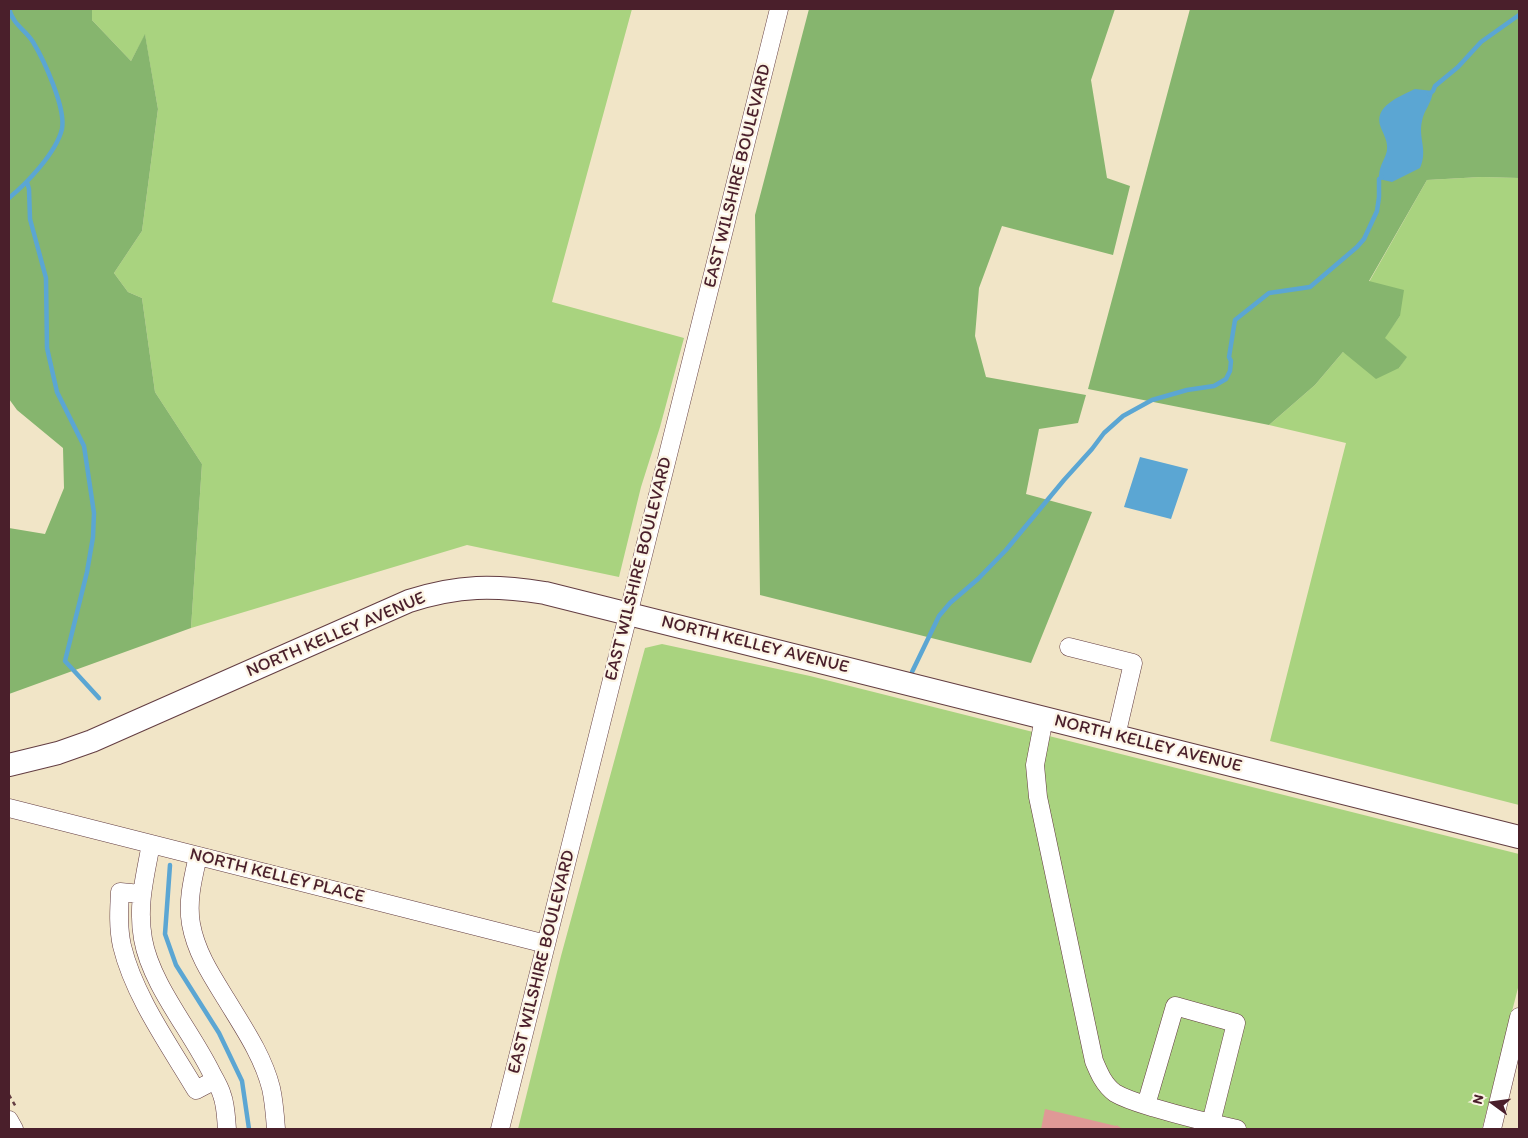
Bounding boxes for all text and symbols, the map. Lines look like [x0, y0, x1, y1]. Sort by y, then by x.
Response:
street label: EAST WILSHIRE BOULEVARD [700, 62, 776, 290]
street label: EAST WILSHIRE BOULEVARD [601, 455, 677, 683]
street label: NORTH KELLEY AVENUE [243, 587, 429, 683]
street label: NORTH KELLEY AVENUE [659, 611, 851, 679]
street label: NORTH KELLEY AVENUE [1052, 710, 1244, 778]
street label: NORTH KELLEY PLACE [187, 844, 367, 908]
street label: EAST WILSHIRE BOULEVARD [504, 848, 580, 1076]
north arrow [1468, 1078, 1518, 1128]
text: N [1469, 1093, 1487, 1106]

